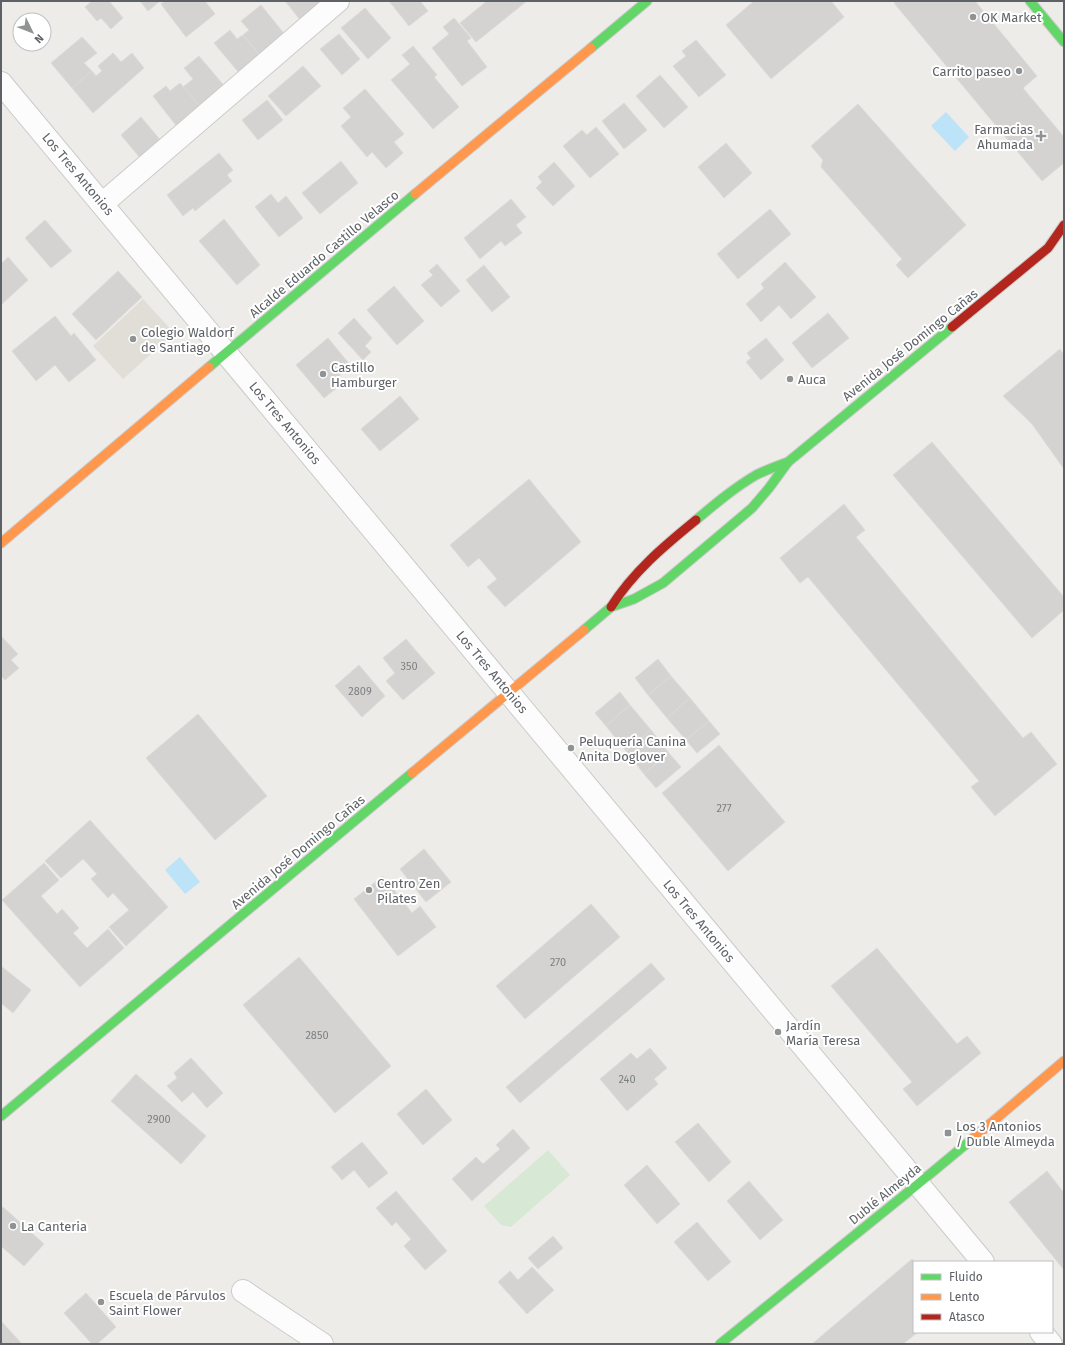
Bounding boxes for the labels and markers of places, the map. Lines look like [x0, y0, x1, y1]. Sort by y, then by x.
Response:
place label: OK Market [981, 10, 1042, 25]
marker: OK Market [968, 12, 978, 22]
place label: Carrito paseo [932, 64, 1011, 79]
marker: Carrito paseo [1014, 66, 1024, 76]
place label: Farmacias Ahumada [974, 122, 1033, 152]
marker: Farmacias Ahumada [1036, 131, 1046, 141]
place label: Colegio Waldorf de Santiago [141, 325, 235, 355]
marker: Colegio Waldorf de Santiago [128, 334, 138, 344]
place label: Castillo Hamburger [331, 360, 397, 390]
marker: Castillo Hamburger [318, 369, 328, 379]
place label: Auca [798, 372, 826, 387]
marker: Auca [785, 374, 795, 384]
place label: Peluquería Canina Anita Doglover [579, 734, 686, 764]
marker: Peluquería Canina Anita Doglover [566, 743, 576, 753]
place label: Centro Zen Pilates [377, 876, 440, 906]
marker: Centro Zen Pilates [364, 885, 374, 895]
place label: Jardín María Teresa [786, 1018, 860, 1048]
marker: Jardín María Teresa [773, 1027, 783, 1037]
place label: Los 3 Antonios / Duble Almeyda [956, 1119, 1055, 1149]
marker: Los 3 Antonios / Duble Almeyda [943, 1128, 953, 1138]
place label: La Canteria [21, 1219, 87, 1234]
marker: La Canteria [8, 1221, 18, 1231]
place label: Escuela de Párvulos Saint Flower [109, 1288, 226, 1318]
marker: Escuela de Párvulos Saint Flower [96, 1297, 106, 1307]

